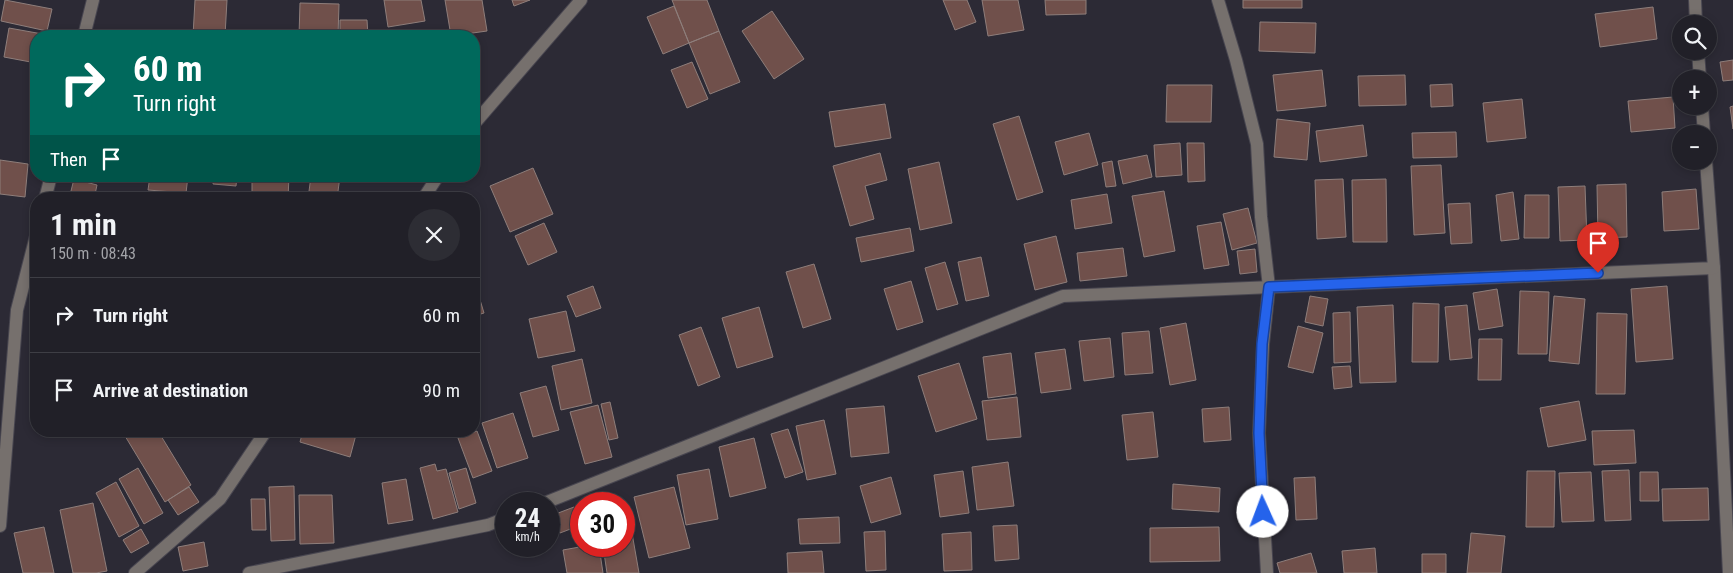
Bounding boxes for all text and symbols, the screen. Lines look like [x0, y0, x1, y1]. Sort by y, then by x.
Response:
map controls [1672, 15, 1717, 170]
button: search [1672, 15, 1717, 60]
text: 60 m [133, 49, 202, 90]
icon: right [50, 50, 115, 115]
button: + [1672, 70, 1717, 115]
text: Turn right [133, 91, 216, 116]
button: − [1672, 125, 1717, 170]
icon: arrive [97, 145, 125, 173]
text: Then [50, 148, 87, 171]
text: 1 min [50, 207, 117, 242]
button: close [408, 209, 460, 261]
pin [1577, 222, 1619, 273]
icon: arrive [1584, 229, 1612, 257]
text: 150 m · 08:43 [50, 244, 136, 263]
icon: right [50, 301, 78, 329]
text: Turn right [93, 304, 168, 327]
text: 60 m [423, 304, 460, 327]
icon: arrive [50, 376, 78, 404]
text: Arrive at destination [93, 379, 248, 402]
text: 90 m [423, 379, 460, 402]
position arrow [1236, 485, 1288, 537]
speed limit sign: 30 [570, 492, 635, 557]
text: 24 [515, 504, 540, 533]
text: km/h [515, 530, 540, 544]

